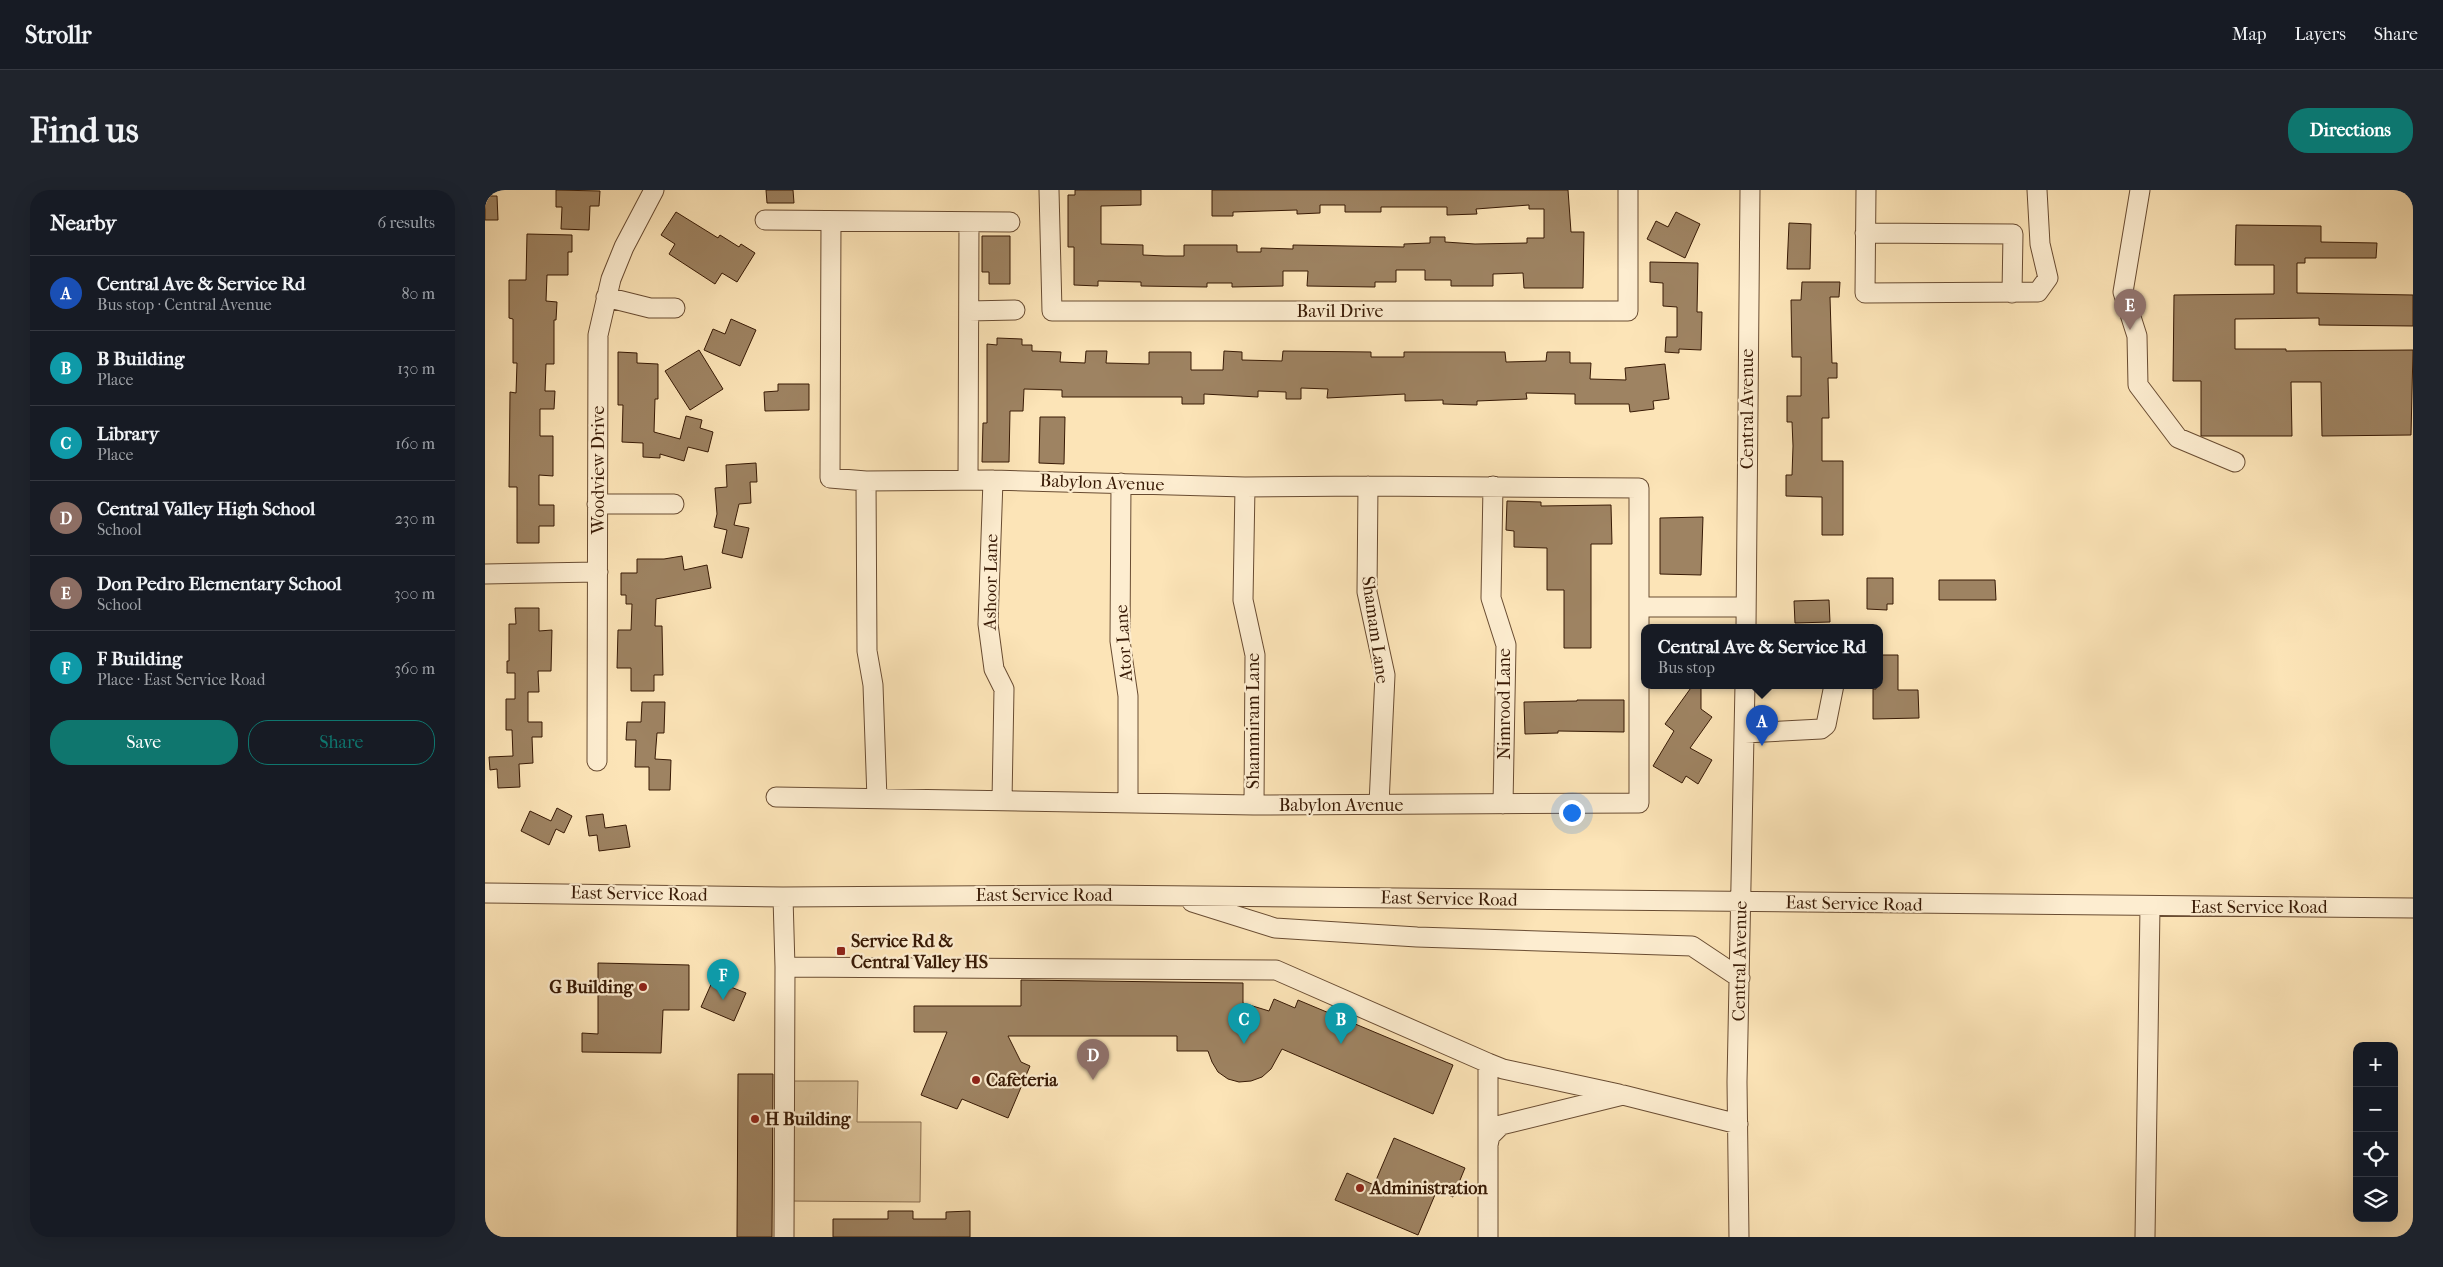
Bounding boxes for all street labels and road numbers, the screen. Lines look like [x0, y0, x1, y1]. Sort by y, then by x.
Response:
street label: Bavil Drive [1297, 301, 1384, 322]
street label: Central Avenue [1737, 349, 1758, 469]
street label: Woodview Drive [588, 406, 609, 535]
street label: Babylon Avenue [1039, 470, 1165, 496]
street label: Ashoor Lane [980, 534, 1002, 631]
street label: Shamam Lane [1357, 575, 1393, 685]
street label: Ator Lane [1111, 604, 1137, 683]
street label: Nimrood Lane [1494, 648, 1515, 760]
street label: Shammiram Lane [1243, 653, 1264, 789]
street label: Babylon Avenue [1279, 795, 1403, 816]
street label: East Service Road [570, 882, 708, 906]
street label: East Service Road [975, 885, 1113, 906]
street label: East Service Road [1380, 887, 1518, 911]
street label: East Service Road [1785, 892, 1923, 916]
street label: East Service Road [2190, 897, 2328, 918]
street label: Central Avenue [1728, 900, 1752, 1022]

